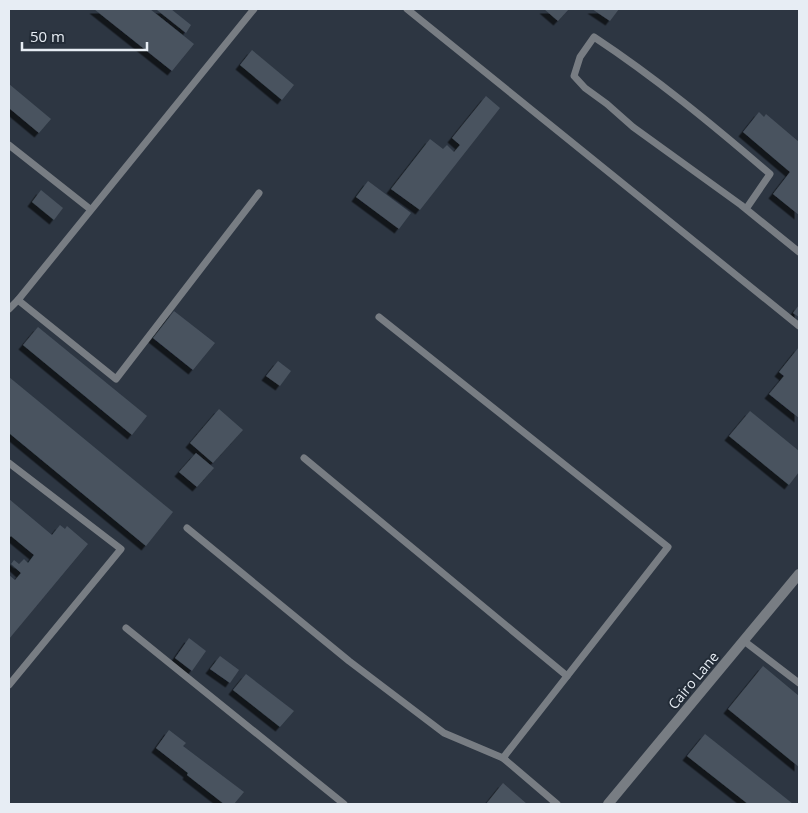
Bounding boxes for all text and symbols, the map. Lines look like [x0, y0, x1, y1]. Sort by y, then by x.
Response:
scale bar [22, 20, 148, 52]
text: 50 m [30, 26, 65, 46]
street label: Cairo Lane [663, 647, 723, 713]

